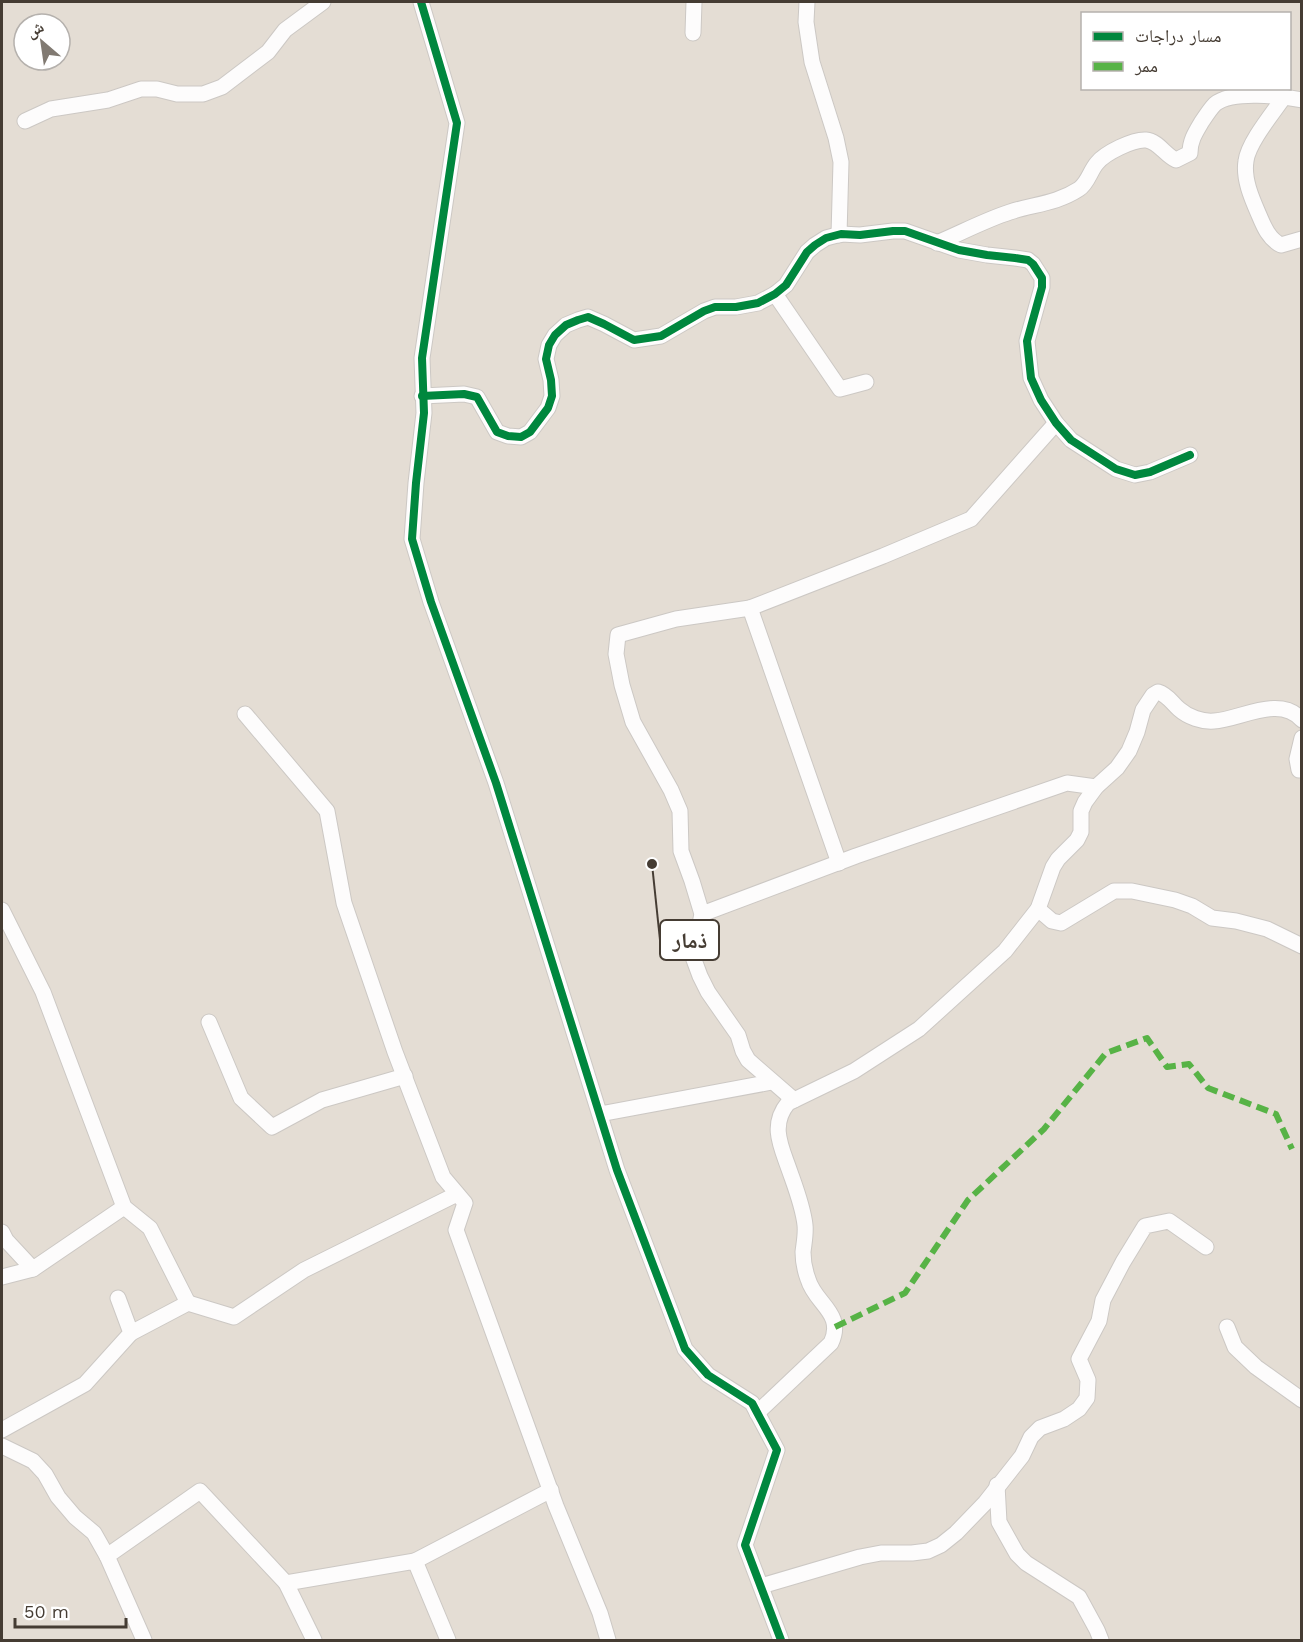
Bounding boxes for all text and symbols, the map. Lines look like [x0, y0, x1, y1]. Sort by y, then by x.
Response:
north arrow [12, 12, 72, 72]
legend [1081, 12, 1291, 90]
text: ش [23, 17, 47, 42]
text: مسار دراجات [1135, 25, 1221, 46]
text: ممر [1134, 55, 1158, 76]
callout: ذمار [660, 920, 719, 960]
text: ذمار [672, 928, 707, 953]
scale bar [15, 1591, 126, 1629]
text: 50 m [24, 1601, 69, 1622]

